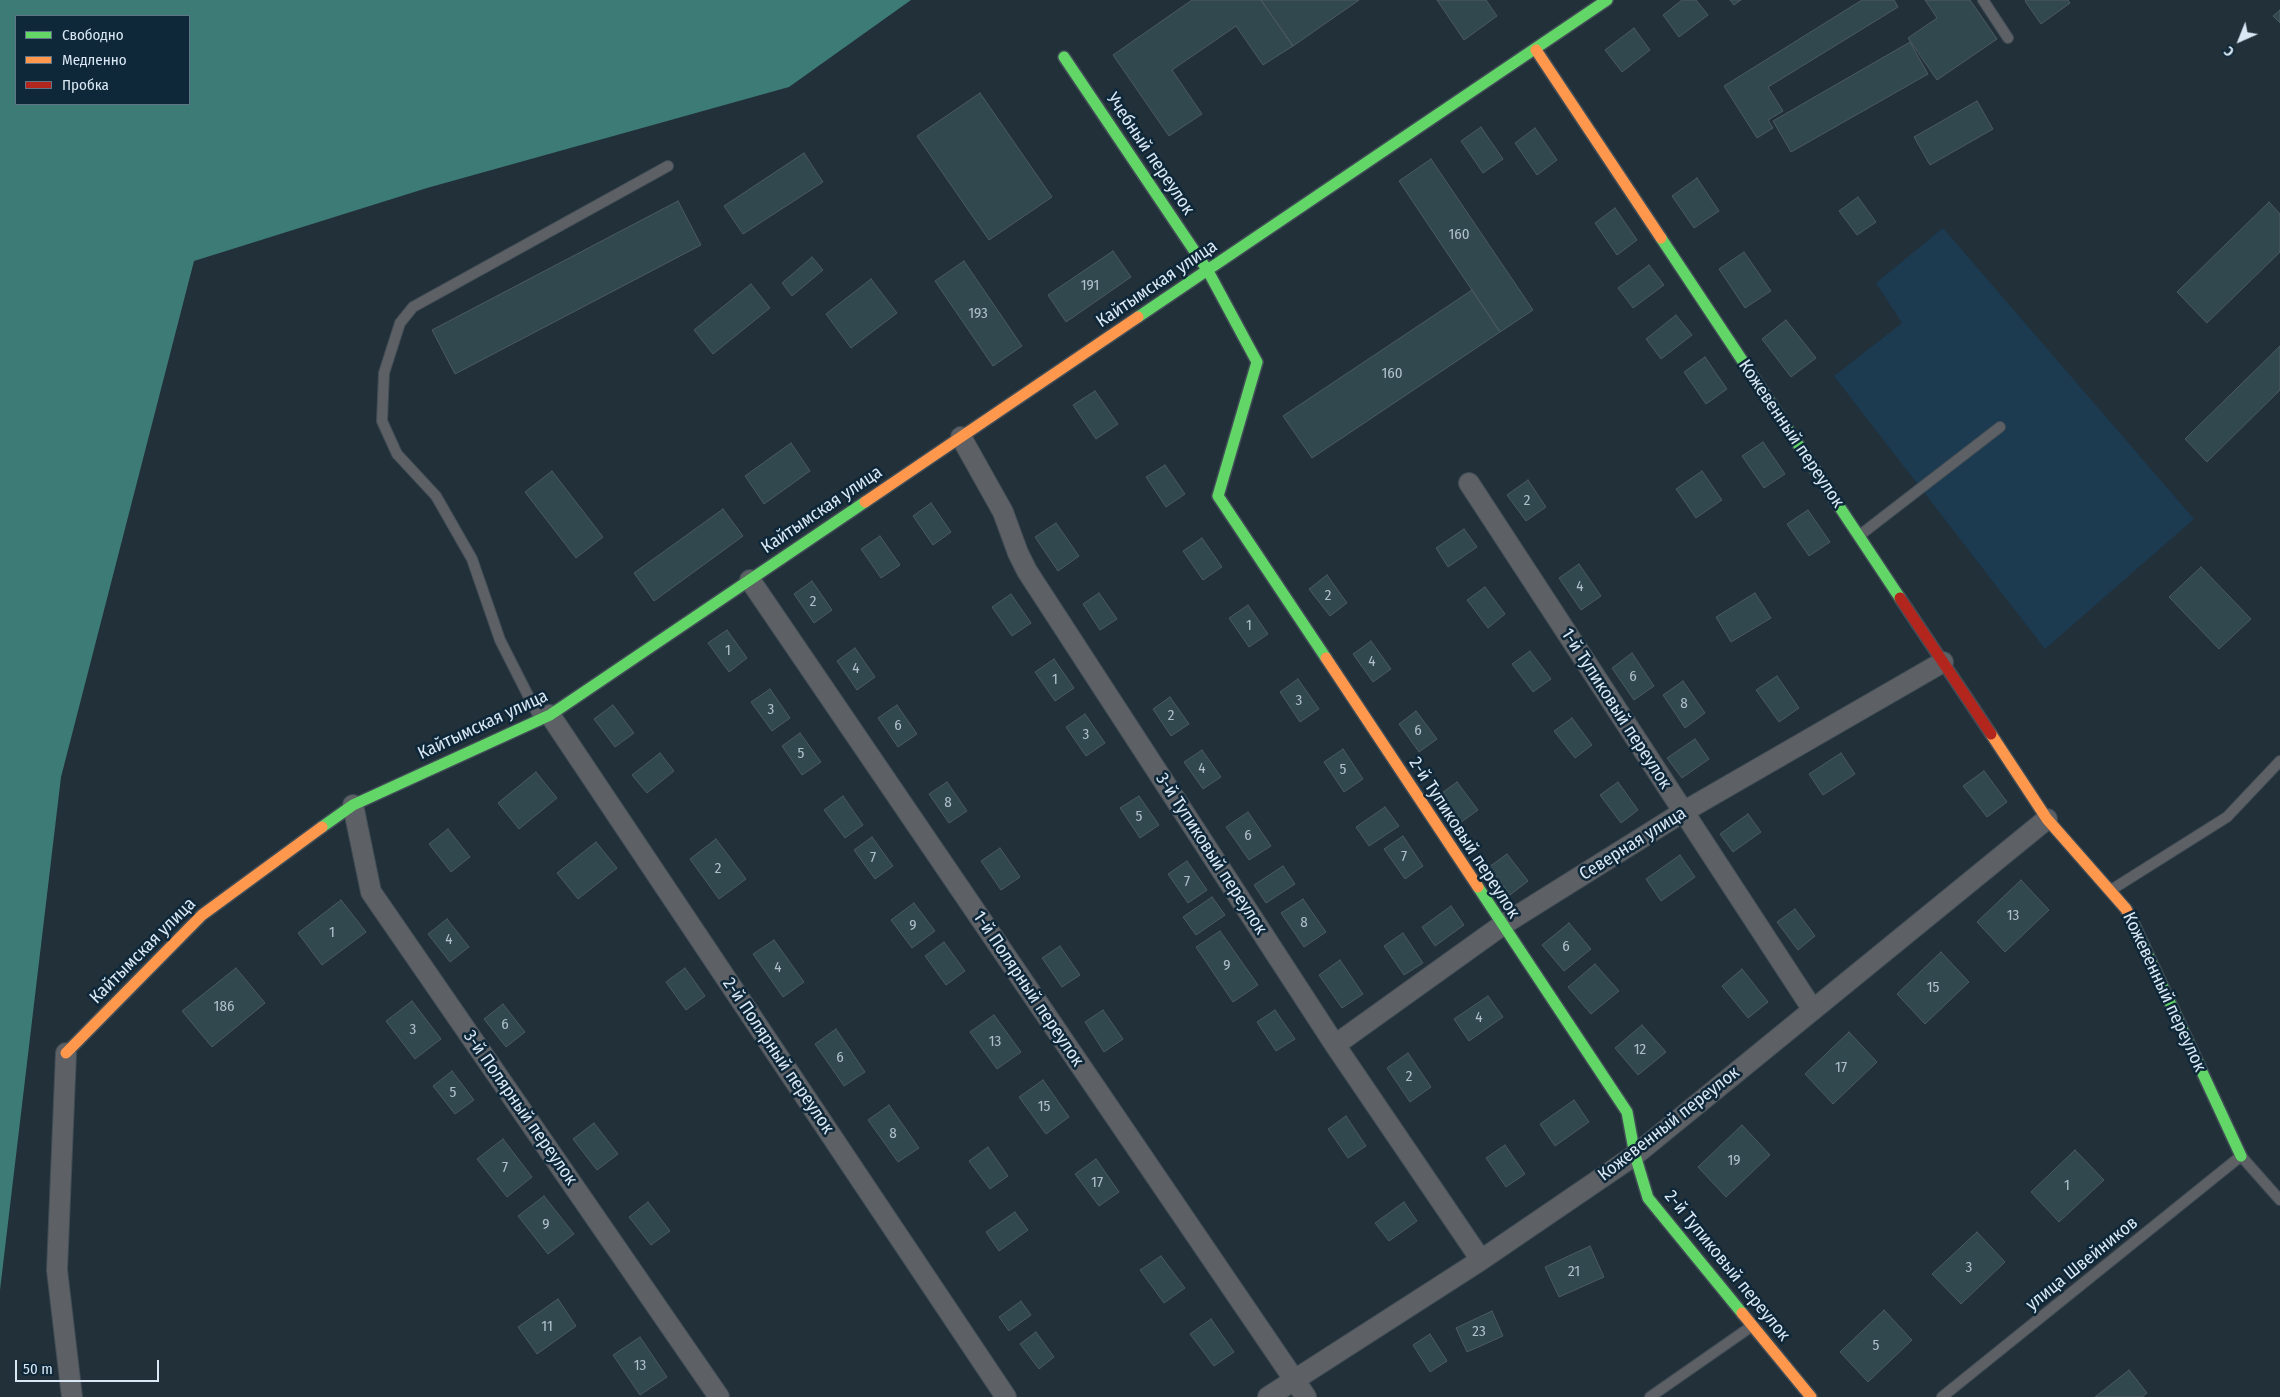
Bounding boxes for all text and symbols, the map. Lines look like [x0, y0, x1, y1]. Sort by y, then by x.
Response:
legend [15, 15, 190, 105]
north arrow [2215, 15, 2265, 65]
text: Свободно [62, 26, 124, 44]
text: С [2221, 42, 2238, 60]
text: Медленно [62, 51, 127, 69]
text: Пробка [62, 76, 109, 94]
street label: Учебный переулок [1101, 89, 1199, 219]
house number: 160 [1448, 226, 1470, 244]
street label: Кайтымская улица [1092, 236, 1222, 332]
house number: 191 [1081, 277, 1099, 295]
house number: 193 [968, 305, 988, 323]
street label: Кожевенный переулок [1733, 356, 1849, 512]
house number: 160 [1381, 365, 1403, 383]
street label: Кайтымская улица [757, 462, 887, 558]
house number: 2 [1524, 492, 1530, 510]
house number: 4 [1576, 578, 1584, 596]
house number: 2 [1325, 587, 1331, 605]
house number: 2 [810, 593, 816, 611]
house number: 1 [1246, 617, 1252, 635]
street label: 1-й Тупиковый переулок [1556, 625, 1676, 793]
house number: 1 [725, 642, 731, 660]
house number: 4 [1368, 653, 1376, 671]
house number: 4 [852, 660, 860, 678]
house number: 6 [1629, 668, 1637, 686]
house number: 1 [1052, 671, 1058, 689]
street label: Кайтымская улица [414, 685, 552, 765]
house number: 3 [1296, 692, 1302, 710]
house number: 8 [1680, 695, 1688, 713]
house number: 3 [768, 701, 774, 719]
house number: 2 [1168, 707, 1174, 725]
house number: 6 [894, 717, 902, 735]
house number: 6 [1414, 722, 1422, 740]
house number: 3 [1083, 726, 1089, 744]
house number: 5 [798, 745, 804, 763]
street label: 2-й Тупиковый переулок [1404, 753, 1524, 923]
house number: 4 [1198, 760, 1206, 778]
house number: 5 [1340, 761, 1346, 779]
street label: 3-й Тупиковый переулок [1151, 769, 1271, 939]
house number: 8 [944, 794, 952, 812]
street label: Северная улица [1576, 803, 1690, 885]
house number: 5 [1136, 808, 1142, 826]
house number: 6 [1244, 827, 1252, 845]
house number: 7 [1401, 848, 1407, 866]
house number: 7 [870, 849, 876, 867]
house number: 2 [715, 860, 721, 878]
house number: 7 [1184, 873, 1190, 891]
street label: Кайтымская улица [85, 893, 201, 1009]
street label: 1-й Полярный переулок [968, 907, 1088, 1071]
house number: 13 [2007, 907, 2019, 925]
street label: Кожевенный переулок [2118, 909, 2210, 1075]
house number: 8 [1300, 914, 1308, 932]
house number: 9 [909, 917, 917, 935]
house number: 1 [329, 924, 335, 942]
house number: 4 [445, 931, 453, 949]
house number: 6 [1562, 938, 1570, 956]
house number: 9 [1223, 957, 1231, 975]
house number: 4 [774, 959, 782, 977]
street label: 2-й Полярный переулок [718, 974, 838, 1138]
house number: 15 [1927, 979, 1939, 997]
house number: 186 [214, 998, 234, 1016]
house number: 4 [1475, 1009, 1483, 1027]
house number: 6 [501, 1016, 509, 1034]
house number: 3 [410, 1021, 416, 1039]
street label: 3-й Полярный переулок [458, 1027, 582, 1189]
house number: 13 [989, 1033, 1001, 1051]
house number: 12 [1634, 1041, 1646, 1059]
house number: 6 [836, 1049, 844, 1067]
house number: 17 [1835, 1059, 1847, 1077]
street label: Кожевенный переулок [1594, 1062, 1744, 1186]
house number: 2 [1406, 1068, 1412, 1086]
house number: 5 [450, 1084, 456, 1102]
house number: 15 [1038, 1098, 1050, 1116]
house number: 8 [889, 1125, 897, 1143]
house number: 19 [1727, 1152, 1741, 1170]
house number: 7 [502, 1159, 508, 1177]
house number: 17 [1091, 1174, 1103, 1192]
house number: 1 [2064, 1177, 2070, 1195]
street label: 2-й Тупиковый переулок [1660, 1186, 1794, 1346]
street label: улица Швейников [2022, 1212, 2142, 1316]
house number: 9 [542, 1216, 550, 1234]
house number: 3 [1966, 1259, 1972, 1277]
house number: 21 [1568, 1263, 1580, 1281]
house number: 11 [541, 1318, 553, 1336]
house number: 23 [1472, 1323, 1486, 1341]
house number: 5 [1873, 1337, 1879, 1355]
scale bar [18, 1350, 161, 1382]
house number: 13 [634, 1357, 646, 1375]
text: 50 m [23, 1360, 53, 1378]

